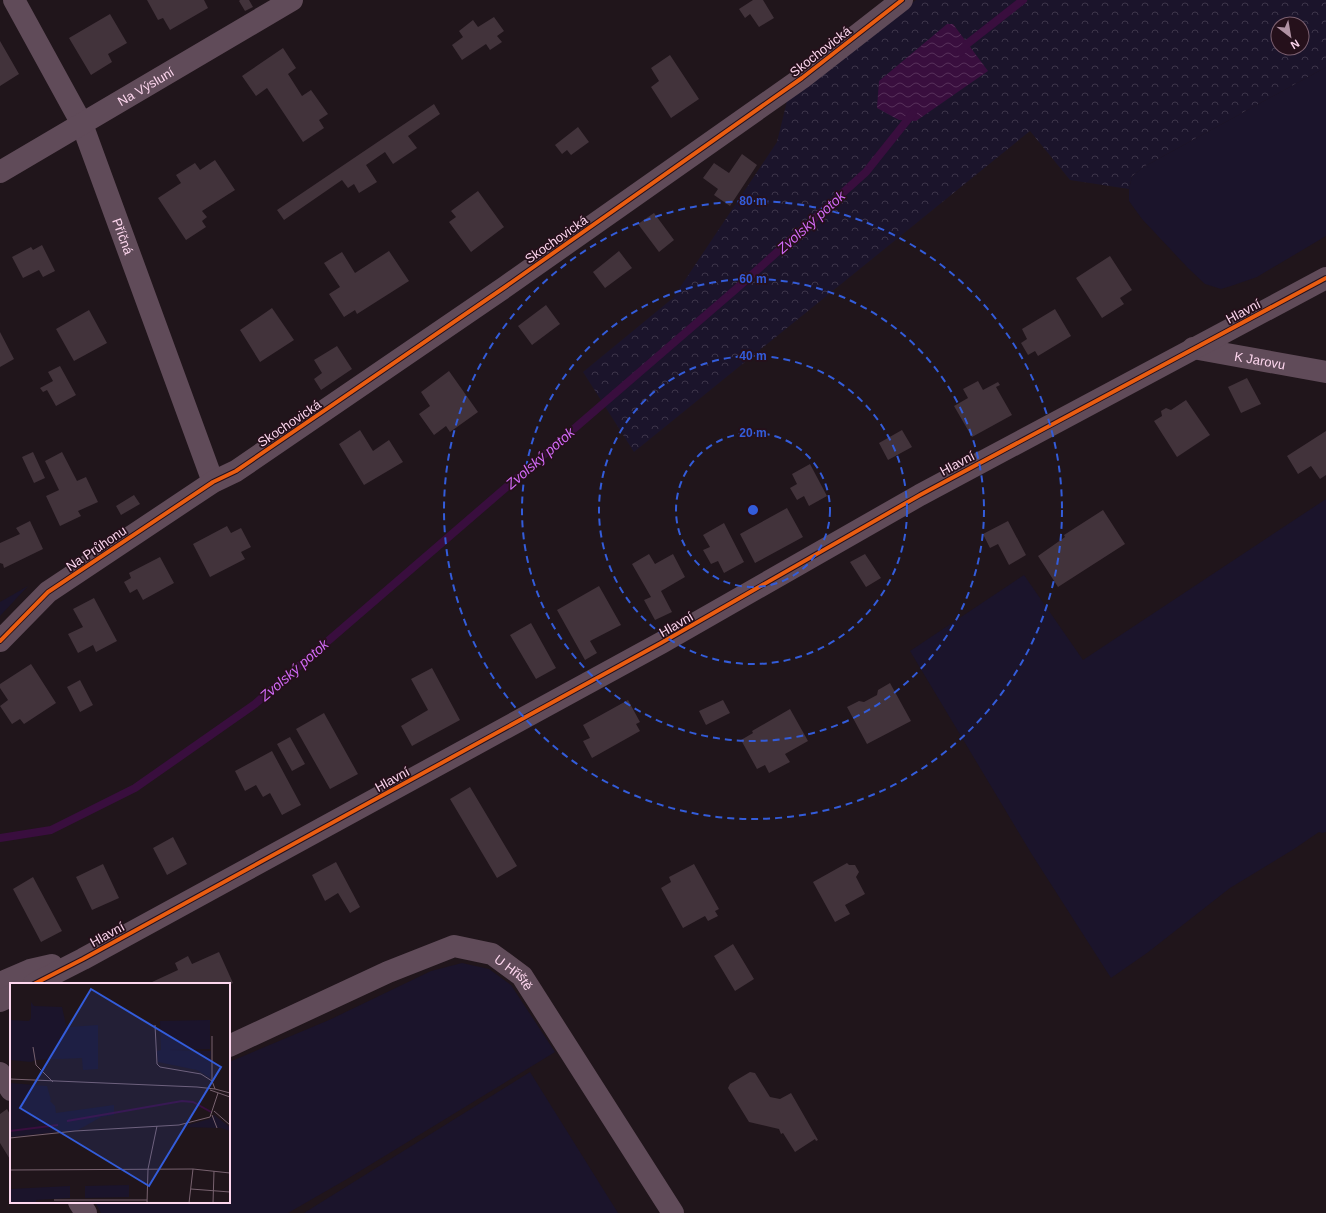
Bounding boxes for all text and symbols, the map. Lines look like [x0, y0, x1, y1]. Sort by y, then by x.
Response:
north arrow [1270, 16, 1310, 56]
street label: Skochovická [787, 23, 854, 80]
text: N [1289, 37, 1302, 52]
street label: Na Výsluní [115, 64, 177, 109]
water label: Zvolský potok [773, 187, 849, 257]
text: 80 m [739, 194, 767, 208]
street label: Skochovická [522, 212, 591, 266]
street label: Příčná [109, 216, 136, 257]
text: 60 m [739, 272, 767, 286]
street label: Hlavní [1223, 296, 1263, 327]
text: 40 m [739, 349, 767, 363]
street label: K Jarovu [1233, 349, 1286, 373]
street label: Skochovická [255, 396, 324, 450]
water label: Zvolský potok [502, 423, 578, 493]
text: 20 m [739, 426, 767, 440]
street label: Hlavní [937, 448, 977, 479]
centre of rings [746, 503, 760, 517]
street label: Na Průhonu [63, 523, 129, 574]
street label: Hlavní [657, 609, 696, 640]
water label: Zvolský potok [256, 635, 332, 705]
street label: Hlavní [372, 764, 412, 795]
street label: Hlavní [87, 919, 127, 950]
street label: U Hřiště [492, 952, 536, 993]
inset map [10, 983, 230, 1203]

